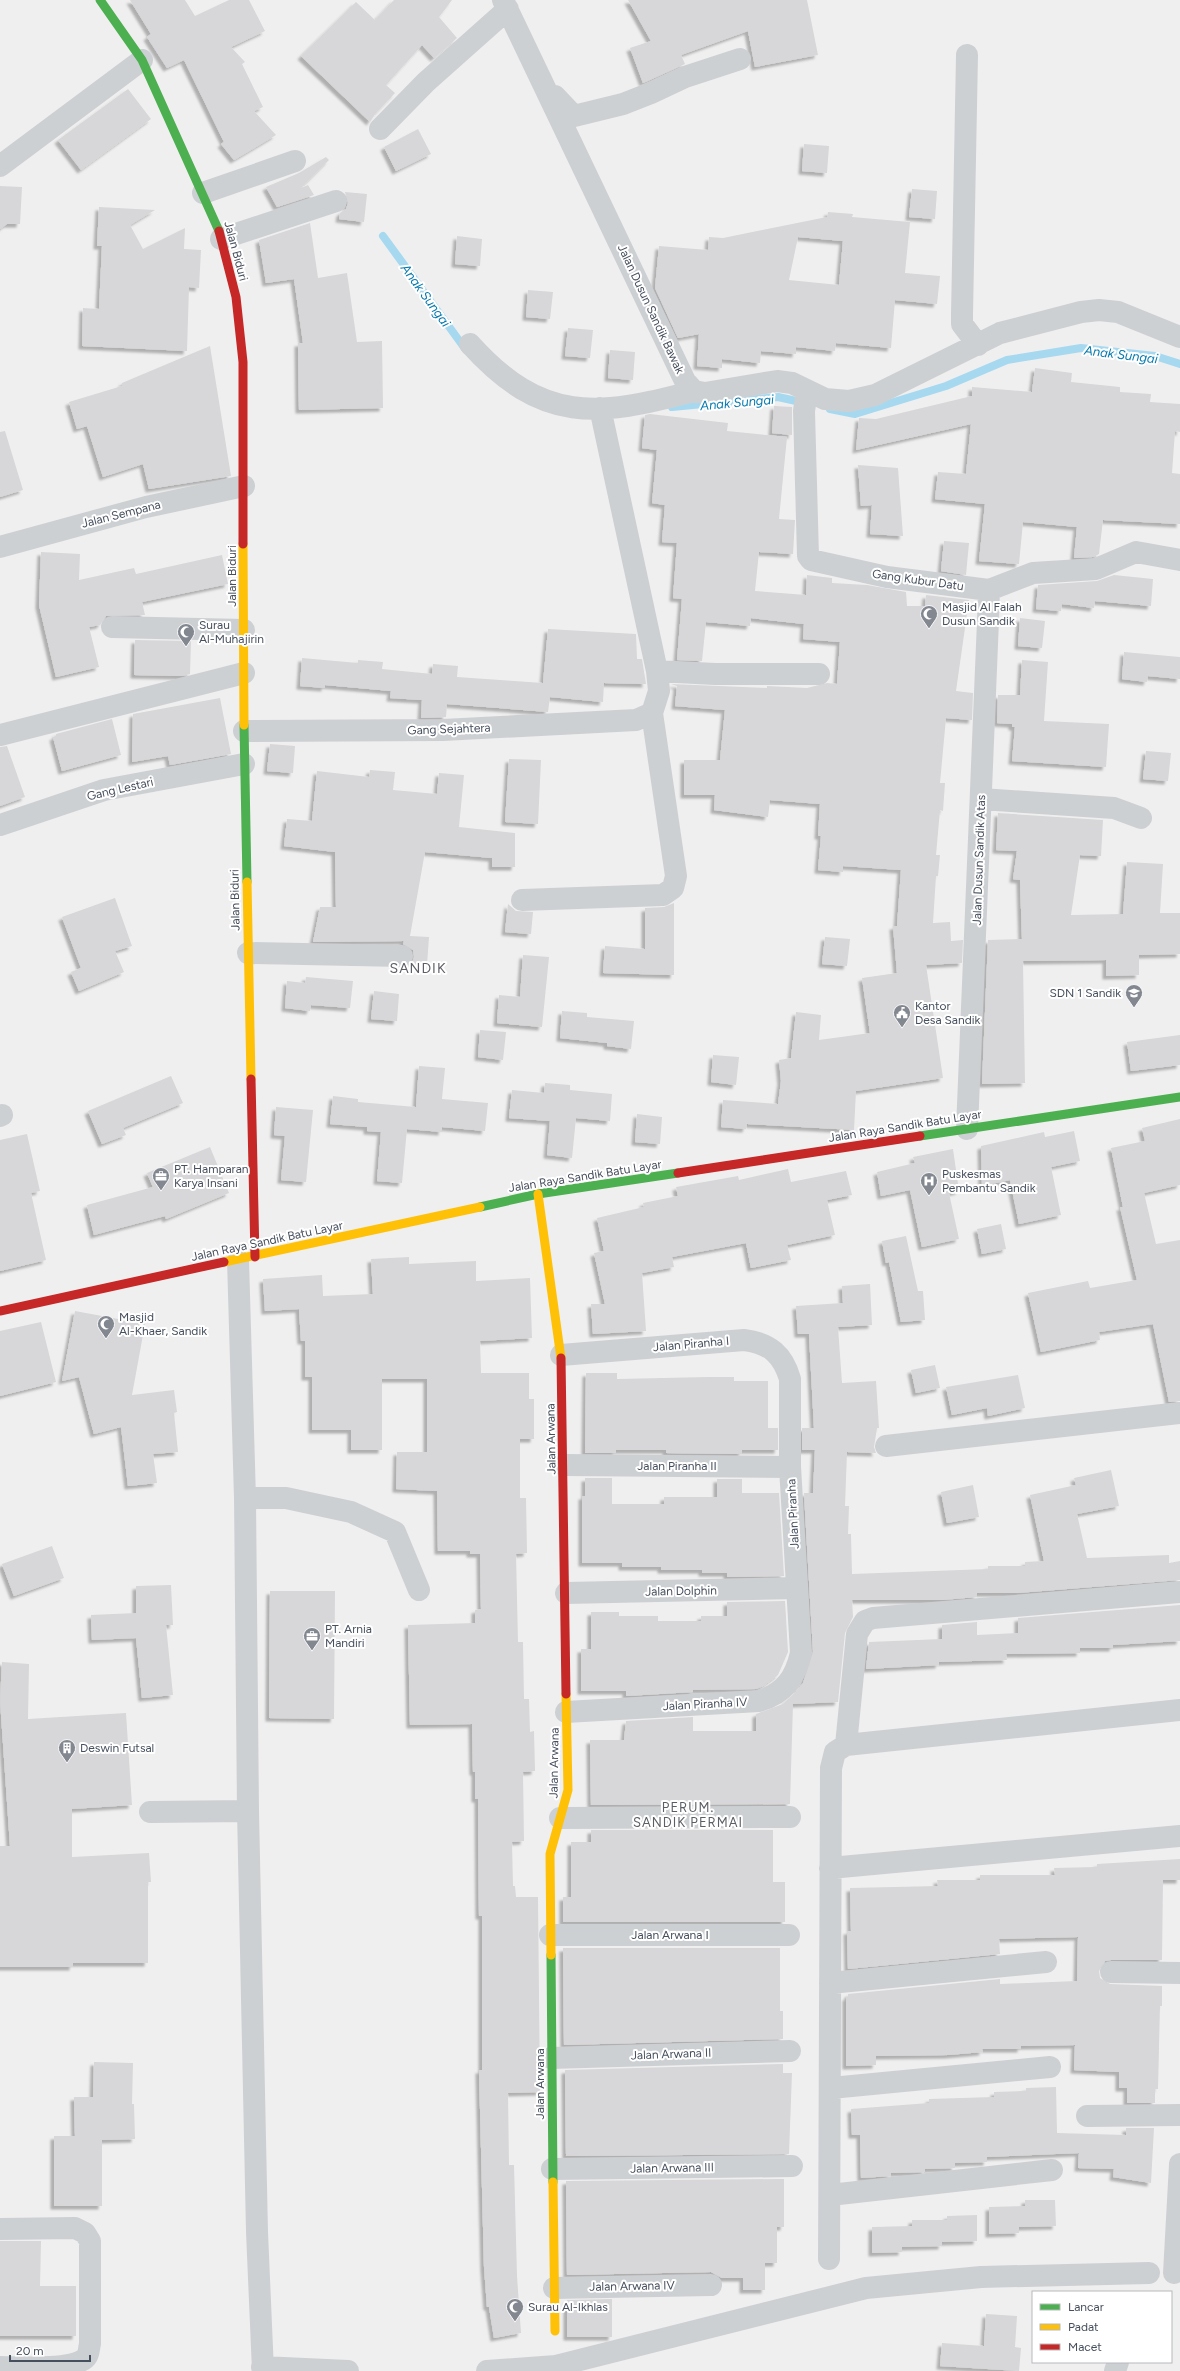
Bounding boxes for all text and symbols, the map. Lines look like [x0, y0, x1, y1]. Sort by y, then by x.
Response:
street label: Jalan Biduri [221, 220, 251, 282]
street label: Jalan Dusun Sandik Bawak [615, 242, 687, 376]
water label: Anak Sungai [397, 260, 454, 330]
water label: Anak Sungai [1082, 342, 1160, 367]
water label: Anak Sungai [699, 392, 776, 413]
street label: Jalan Sempana [80, 497, 162, 531]
street label: Jalan Biduri [225, 545, 239, 607]
street label: Gang Kubur Datu [871, 567, 965, 593]
place label: Masjid Al Falah Dusun Sandik [942, 600, 1022, 628]
mosque icon: Masjid Al Falah Dusun Sandik [919, 604, 939, 629]
place label: Surau Al-Muhajirin [199, 618, 264, 646]
mosque icon: Surau Al-Muhajirin [176, 622, 196, 647]
street label: Gang Sejahtera [407, 721, 491, 737]
street label: Gang Lestari [85, 775, 155, 803]
street label: Jalan Dusun Sandik Atas [970, 794, 988, 926]
street label: Jalan Biduri [227, 869, 243, 931]
district label: SANDIK [390, 960, 446, 977]
school or university icon: SDN 1 Sandik [1124, 983, 1144, 1008]
place label: SDN 1 Sandik [1049, 986, 1121, 1000]
place label: Kantor Desa Sandik [915, 999, 980, 1027]
public building icon: Kantor Desa Sandik [892, 1003, 912, 1028]
street label: Jalan Raya Sandik Batu Layar [828, 1107, 982, 1145]
street label: Jalan Raya Sandik Batu Layar [508, 1157, 662, 1195]
place label: PT. Hamparan Karya Insani [174, 1162, 249, 1190]
office icon: PT. Hamparan Karya Insani [151, 1166, 171, 1191]
place label: Puskesmas Pembantu Sandik [942, 1167, 1036, 1195]
hospital icon: Puskesmas Pembantu Sandik [919, 1171, 939, 1196]
street label: Jalan Raya Sandik Batu Layar [190, 1218, 344, 1264]
place label: Masjid Al-Khaer, Sandik [119, 1310, 207, 1338]
mosque icon: Masjid Al-Khaer, Sandik [96, 1314, 116, 1339]
street label: Jalan Piranha I [652, 1334, 730, 1354]
street label: Jalan Arwana [543, 1403, 559, 1475]
street label: Jalan Piranha II [637, 1459, 717, 1473]
street label: Jalan Piranha [784, 1479, 802, 1549]
street label: Jalan Dolphin [645, 1583, 717, 1599]
place label: PT. Arnia Mandiri [325, 1622, 372, 1650]
office icon: PT. Arnia Mandiri [302, 1626, 322, 1651]
street label: Jalan Piranha IV [662, 1695, 748, 1713]
street label: Jalan Arwana [546, 1727, 562, 1799]
building icon: Deswin Futsal [57, 1738, 77, 1763]
place label: Deswin Futsal [80, 1741, 154, 1755]
district label: PERUM. SANDIK PERMAI [633, 1800, 743, 1830]
street label: Jalan Arwana I [631, 1928, 709, 1942]
street label: Jalan Arwana II [630, 2046, 712, 2062]
street label: Jalan Arwana [533, 2048, 547, 2120]
street label: Jalan Arwana III [630, 2160, 714, 2176]
street label: Jalan Arwana IV [589, 2278, 676, 2294]
legend [1032, 2291, 1172, 2363]
mosque icon: Surau Al-Ikhlas [505, 2297, 525, 2322]
place label: Surau Al-Ikhlas [528, 2300, 608, 2314]
text: Lancar [1068, 2300, 1104, 2314]
text: Padat [1068, 2320, 1099, 2334]
scale bar [10, 2337, 90, 2363]
text: Macet [1068, 2340, 1102, 2354]
text: 20 m [16, 2344, 44, 2358]

